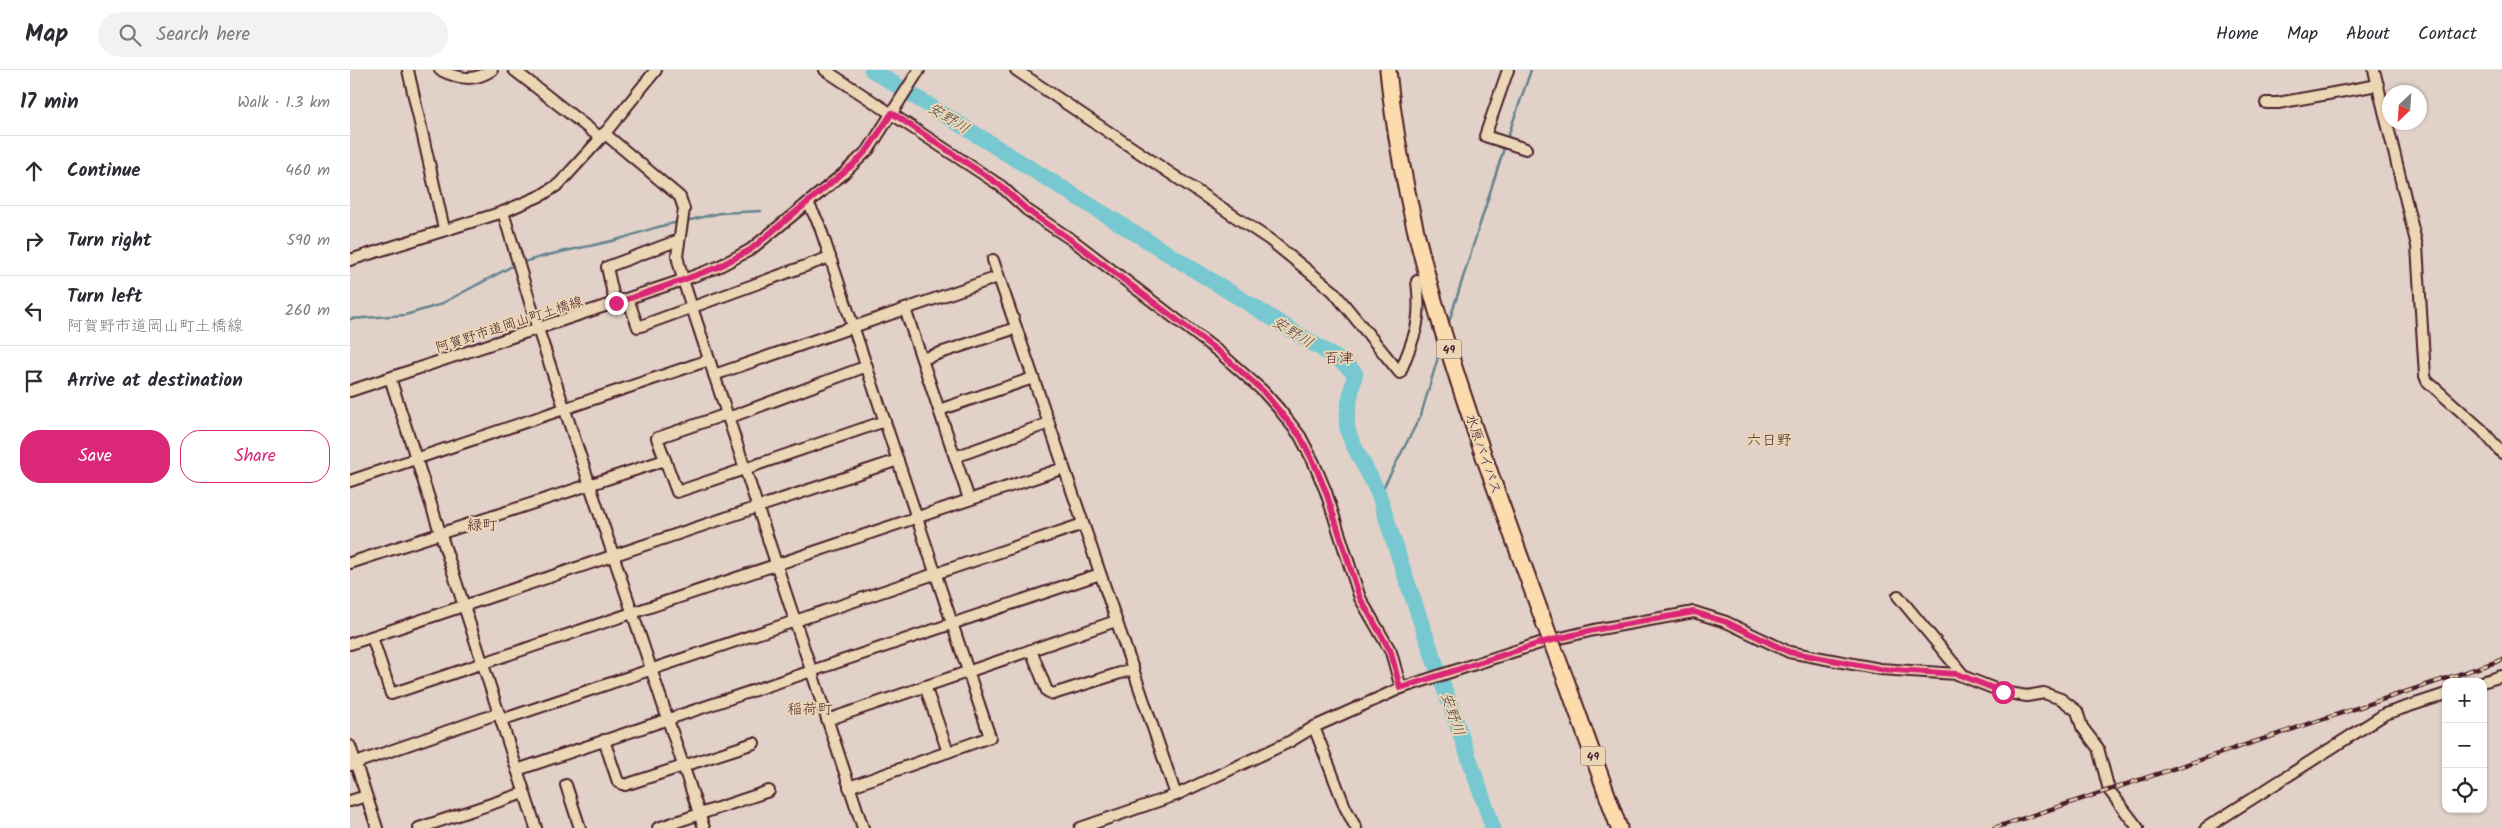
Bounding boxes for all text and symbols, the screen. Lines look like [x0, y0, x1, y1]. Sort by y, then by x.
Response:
search box [98, 12, 448, 57]
text: Map [25, 15, 68, 54]
text: Search here [156, 20, 250, 50]
text: Home [2216, 20, 2259, 49]
text: Map [2287, 20, 2318, 49]
text: About [2346, 20, 2390, 49]
text: Contact [2418, 20, 2477, 49]
icon: search [116, 21, 144, 49]
north arrow [2382, 85, 2427, 130]
text: 17 min [20, 86, 79, 119]
text: Walk · 1.3 km [237, 90, 330, 115]
water label: 安野川 [923, 97, 974, 141]
text: Continue [67, 156, 140, 186]
icon: ahead [20, 157, 48, 185]
text: 460 m [285, 158, 330, 183]
text: Turn right [67, 226, 152, 256]
icon: right [20, 227, 48, 255]
text: 590 m [286, 228, 330, 253]
text: Turn left [67, 282, 142, 312]
street label: 阿賀野市道岡山町土橋線 [433, 291, 586, 359]
route end [605, 292, 628, 315]
icon: left [20, 297, 48, 325]
text: 260 m [285, 298, 330, 323]
water label: 安野川 [1267, 311, 1318, 355]
text: 阿賀野市道岡山町土橋線 [67, 314, 243, 339]
road number: 49 [1436, 340, 1462, 358]
district label: 百津 [1324, 347, 1354, 371]
text: Arrive at destination [67, 366, 243, 396]
icon: arrive [20, 367, 48, 395]
street label: 水原バイパス [1459, 411, 1507, 497]
district label: 六日野 [1746, 429, 1792, 453]
button: Save [20, 430, 170, 483]
button: Share [180, 430, 330, 483]
district label: 緑町 [467, 514, 498, 538]
map controls [2442, 678, 2487, 813]
button: + [2442, 678, 2487, 723]
route start [1992, 681, 2015, 704]
water label: 安野川 [1433, 689, 1471, 740]
district label: 稲荷町 [787, 698, 833, 722]
button: − [2442, 723, 2487, 768]
road number: 49 [1580, 746, 1606, 766]
button: locate [2442, 768, 2487, 813]

